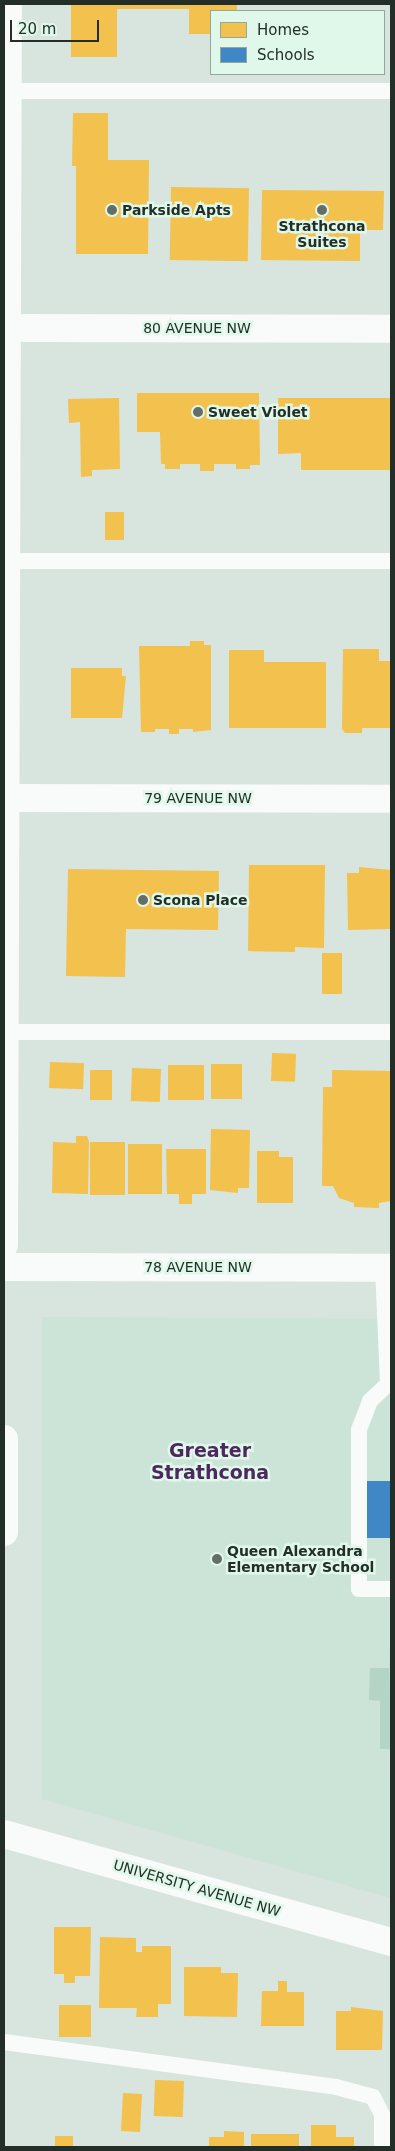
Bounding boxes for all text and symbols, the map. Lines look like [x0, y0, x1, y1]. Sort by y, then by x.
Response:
scale bar [12, 10, 101, 42]
legend [210, 10, 385, 75]
text: 20 m [18, 20, 56, 38]
text: Homes [257, 21, 309, 39]
text: Schools [257, 46, 315, 64]
place label: Parkside Apts [122, 202, 231, 218]
marker: Parkside Apts [106, 204, 118, 216]
marker: Strathcona Suites [316, 204, 328, 216]
place label: Strathcona Suites [278, 218, 366, 250]
street label: 80 AVENUE NW [143, 320, 251, 336]
place label: Sweet Violet [208, 404, 308, 420]
marker: Sweet Violet [192, 406, 204, 418]
street label: 79 AVENUE NW [144, 790, 252, 806]
place label: Scona Place [153, 892, 248, 908]
marker: Scona Place [137, 894, 149, 906]
street label: 78 AVENUE NW [144, 1259, 252, 1275]
district label: Greater Strathcona [151, 1440, 269, 1484]
place label: Queen Alexandra Elementary School [227, 1543, 374, 1575]
marker: Queen Alexandra Elementary School [211, 1553, 223, 1565]
street label: UNIVERSITY AVENUE NW [112, 1856, 282, 1920]

